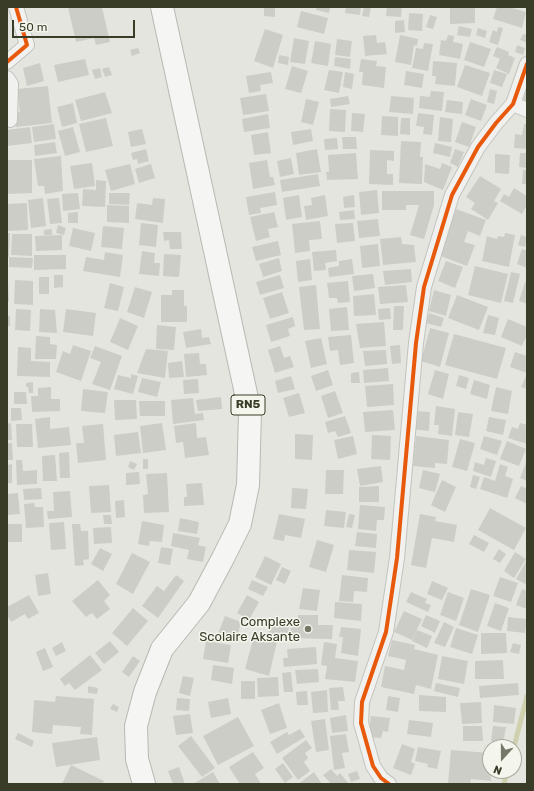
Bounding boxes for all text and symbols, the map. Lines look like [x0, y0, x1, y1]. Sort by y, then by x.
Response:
scale bar [14, 12, 137, 38]
text: 50 m [19, 20, 47, 34]
road number: RN5 [231, 395, 265, 415]
place label: Complexe Scolaire Aksante [199, 614, 300, 645]
marker: Complexe Scolaire Aksante [303, 624, 313, 634]
north arrow [482, 739, 522, 779]
text: N [492, 762, 504, 777]

